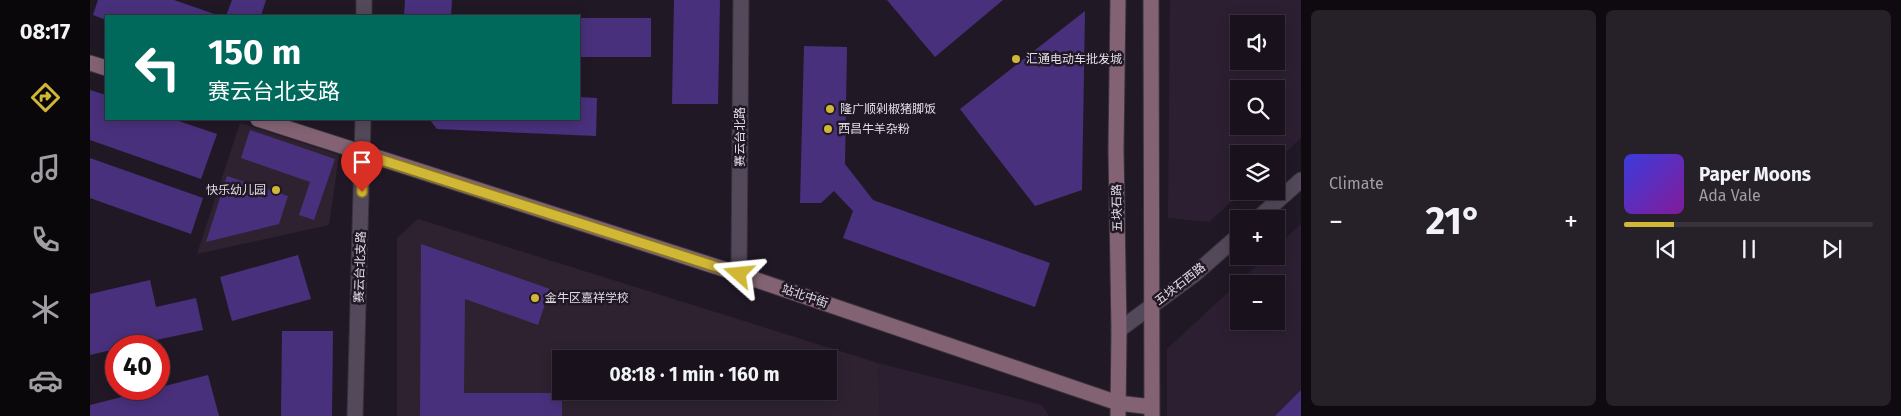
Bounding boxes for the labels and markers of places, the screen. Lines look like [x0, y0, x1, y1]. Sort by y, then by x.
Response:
place label: 汇通电动车批发城 [1026, 52, 1122, 66]
marker: 汇通电动车批发城 [1010, 53, 1022, 65]
place label: 隆广顺剁椒猪脚饭 [840, 102, 936, 116]
marker: 隆广顺剁椒猪脚饭 [824, 103, 836, 115]
place label: 西昌牛羊杂粉 [838, 122, 910, 136]
marker: 西昌牛羊杂粉 [822, 123, 834, 135]
pin [341, 141, 383, 192]
place label: 快乐幼儿园 [206, 183, 266, 197]
marker: 快乐幼儿园 [270, 184, 282, 196]
place label: 金牛区嘉祥学校 [545, 291, 629, 305]
marker: 金牛区嘉祥学校 [529, 292, 541, 304]

